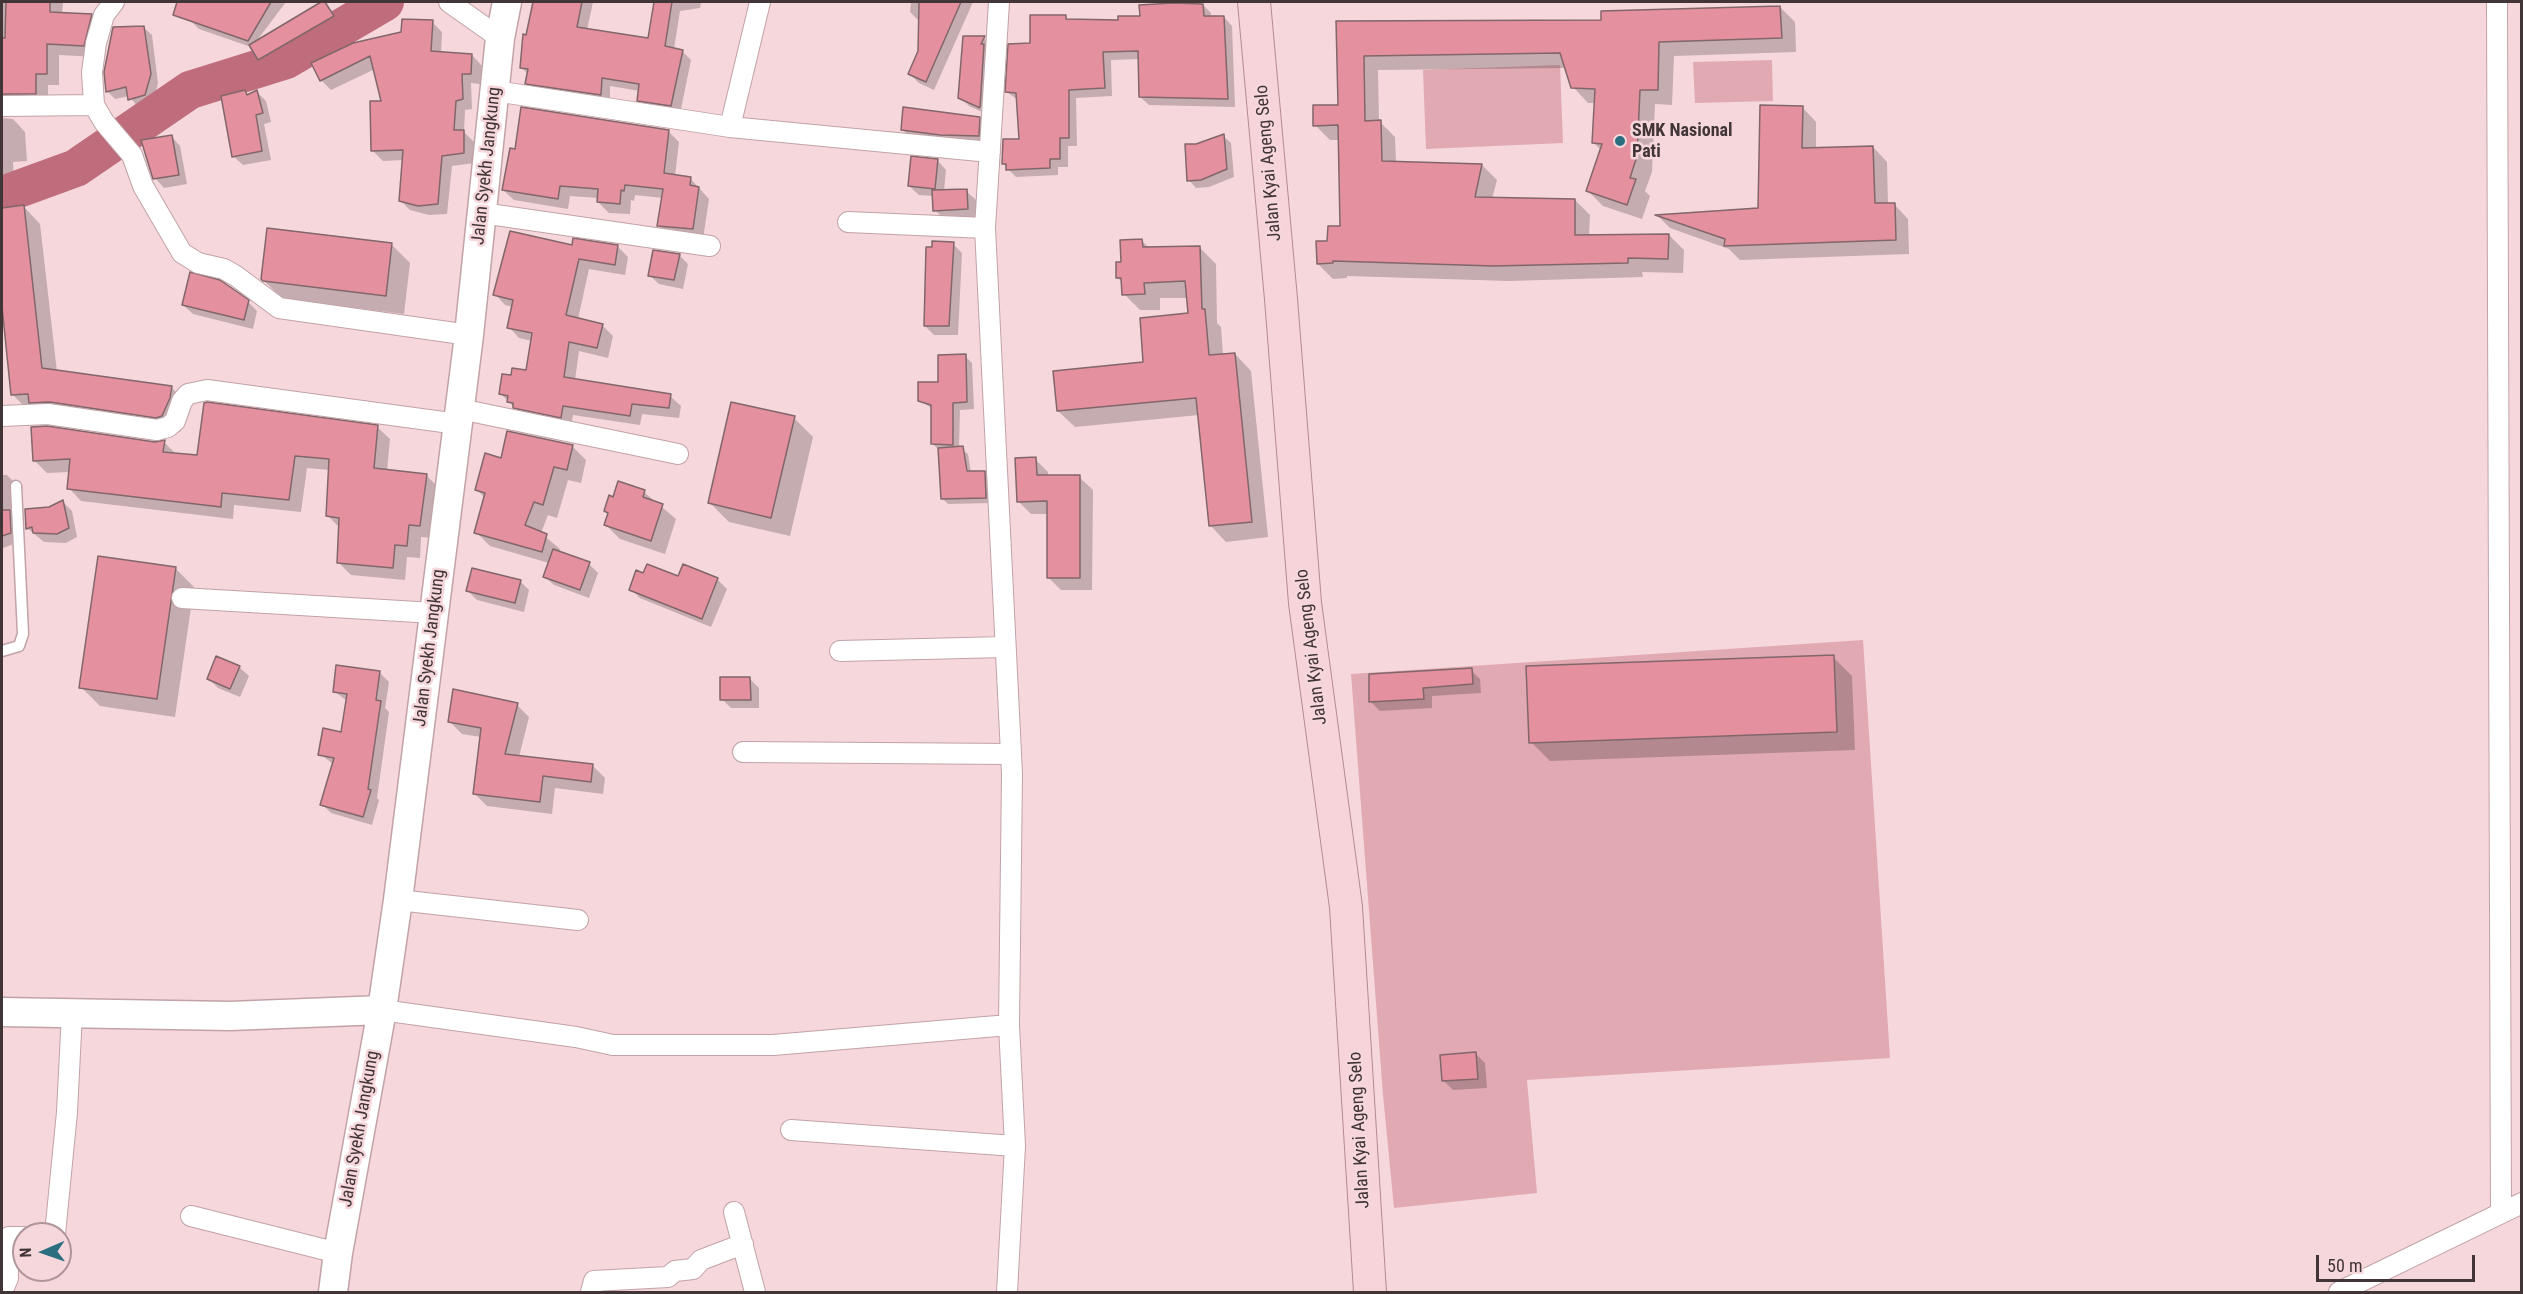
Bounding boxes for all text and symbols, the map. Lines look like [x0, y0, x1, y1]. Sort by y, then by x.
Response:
street label: Jalan Kyai Ageng Selo [1251, 84, 1287, 242]
street label: Jalan Syekh Jangkung [468, 86, 506, 246]
place label: SMK Nasional Pati [1632, 120, 1733, 162]
marker: SMK Nasional Pati [1613, 134, 1627, 148]
street label: Jalan Syekh Jangkung [410, 568, 450, 728]
street label: Jalan Kyai Ageng Selo [1292, 568, 1332, 726]
street label: Jalan Syekh Jangkung [336, 1049, 384, 1209]
street label: Jalan Kyai Ageng Selo [1345, 1051, 1375, 1209]
north arrow [12, 1222, 72, 1282]
scale bar [2319, 1243, 2478, 1281]
text: N [16, 1247, 35, 1258]
text: 50 m [2327, 1255, 2362, 1276]

